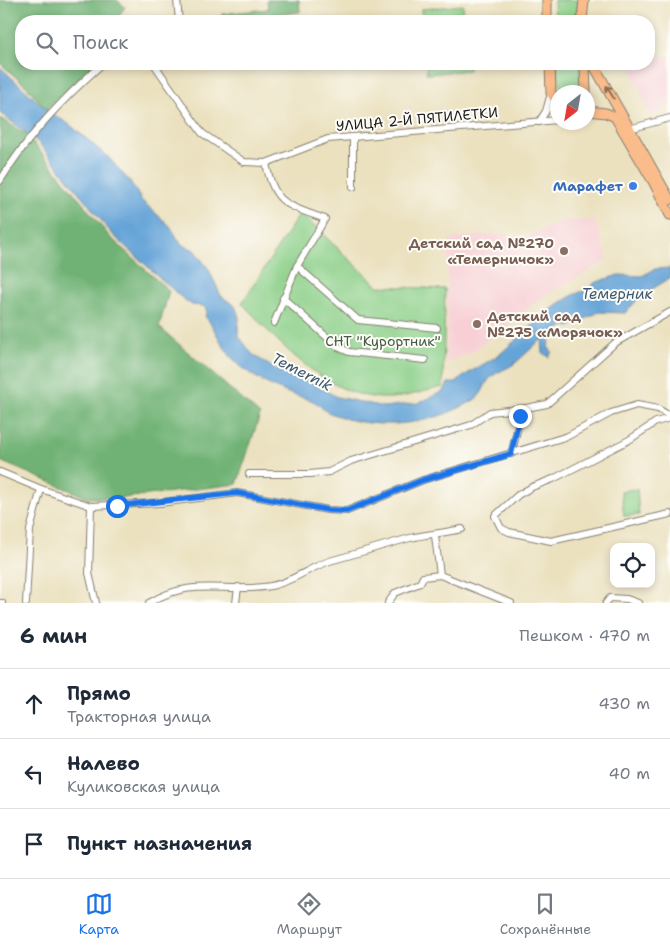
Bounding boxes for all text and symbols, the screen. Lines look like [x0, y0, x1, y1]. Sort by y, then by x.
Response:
search box [15, 15, 655, 70]
icon: search [33, 29, 61, 57]
text: Поиск [73, 30, 128, 55]
north arrow [550, 85, 595, 130]
one-way arrow [604, 85, 614, 99]
street label: УЛИЦА 2-Й ПЯТИЛЕТКИ [335, 103, 499, 135]
place label: Марафет [553, 177, 624, 195]
marker: Марафет [627, 180, 639, 192]
place label: Детский сад №270 «Темерничок» [409, 234, 554, 268]
marker: Детский сад №270 «Темерничок» [558, 245, 570, 257]
water label: Темерник [581, 284, 654, 304]
place label: Детский сад №275 «Морячок» [487, 307, 623, 341]
marker: Детский сад №275 «Морячок» [471, 318, 483, 330]
park label: СНТ "Курортник" [325, 332, 441, 350]
water label: Temernik [268, 348, 336, 396]
route end [509, 405, 532, 428]
route start [106, 495, 129, 518]
map controls [610, 543, 655, 588]
button: locate [610, 543, 655, 588]
text: 6 мин [20, 622, 87, 650]
text: Пешком · 470 m [519, 625, 650, 646]
text: Прямо [67, 681, 131, 706]
icon: ahead [20, 690, 48, 718]
text: 430 m [599, 693, 650, 714]
text: Тракторная улица [67, 706, 211, 727]
text: Налево [67, 751, 140, 776]
icon: left [20, 760, 48, 788]
text: 40 m [608, 763, 650, 784]
text: Куликовская улица [67, 776, 220, 797]
icon: arrive [20, 830, 48, 858]
text: Пункт назначения [67, 831, 252, 856]
tab: Карта [79, 890, 119, 938]
tab: Маршрут [277, 890, 342, 938]
tab: Сохранённые [500, 890, 591, 938]

